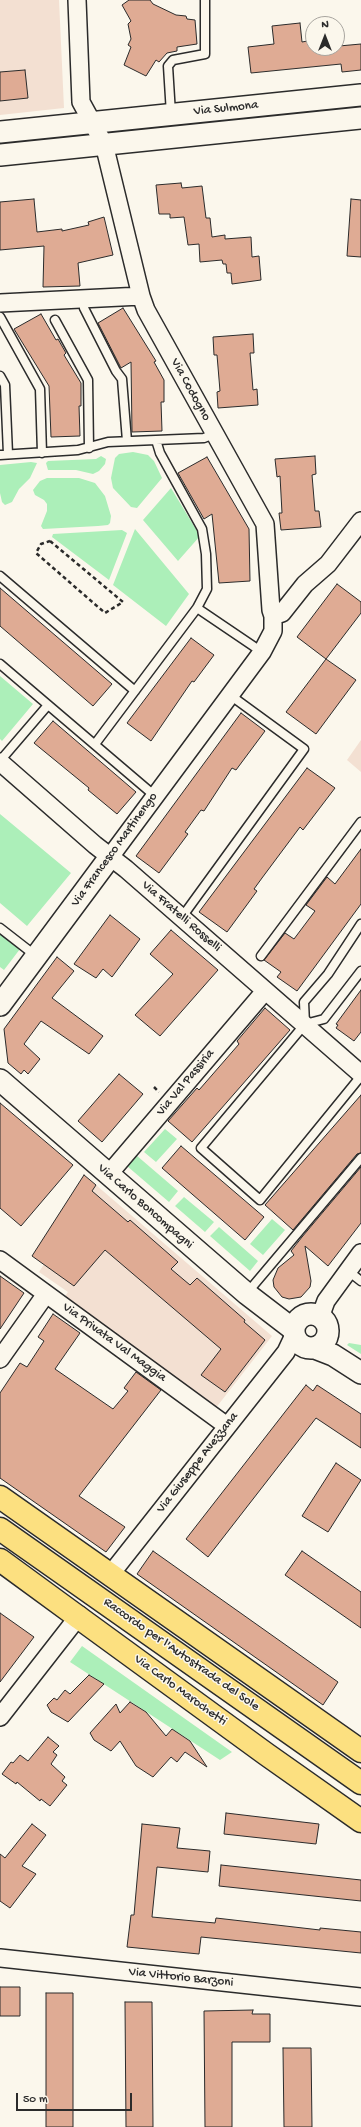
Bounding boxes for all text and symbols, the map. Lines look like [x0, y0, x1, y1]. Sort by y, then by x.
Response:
north arrow [305, 16, 345, 56]
text: N [321, 19, 329, 31]
street label: Via Sulmona [193, 98, 259, 120]
street label: Via Codogno [166, 356, 214, 424]
street label: Via Francesco Martinengo [68, 790, 162, 910]
street label: Via Fratelli Rosselli [138, 878, 224, 956]
street label: Via Val Passiria [154, 1047, 218, 1119]
street label: Via Carlo Boncompagni [94, 1161, 196, 1253]
street label: Via Privata Val Maggia [59, 1300, 169, 1386]
street label: Via Giuseppe Avezzana [154, 1409, 242, 1517]
street label: Raccordo per l'Autostrada del Sole [100, 1595, 262, 1715]
street label: Via Carlo Marochetti [131, 1652, 229, 1730]
street label: Via Vittorio Barzoni [128, 1965, 234, 1991]
scale bar [18, 2085, 134, 2111]
text: 50 m [23, 2093, 48, 2107]

